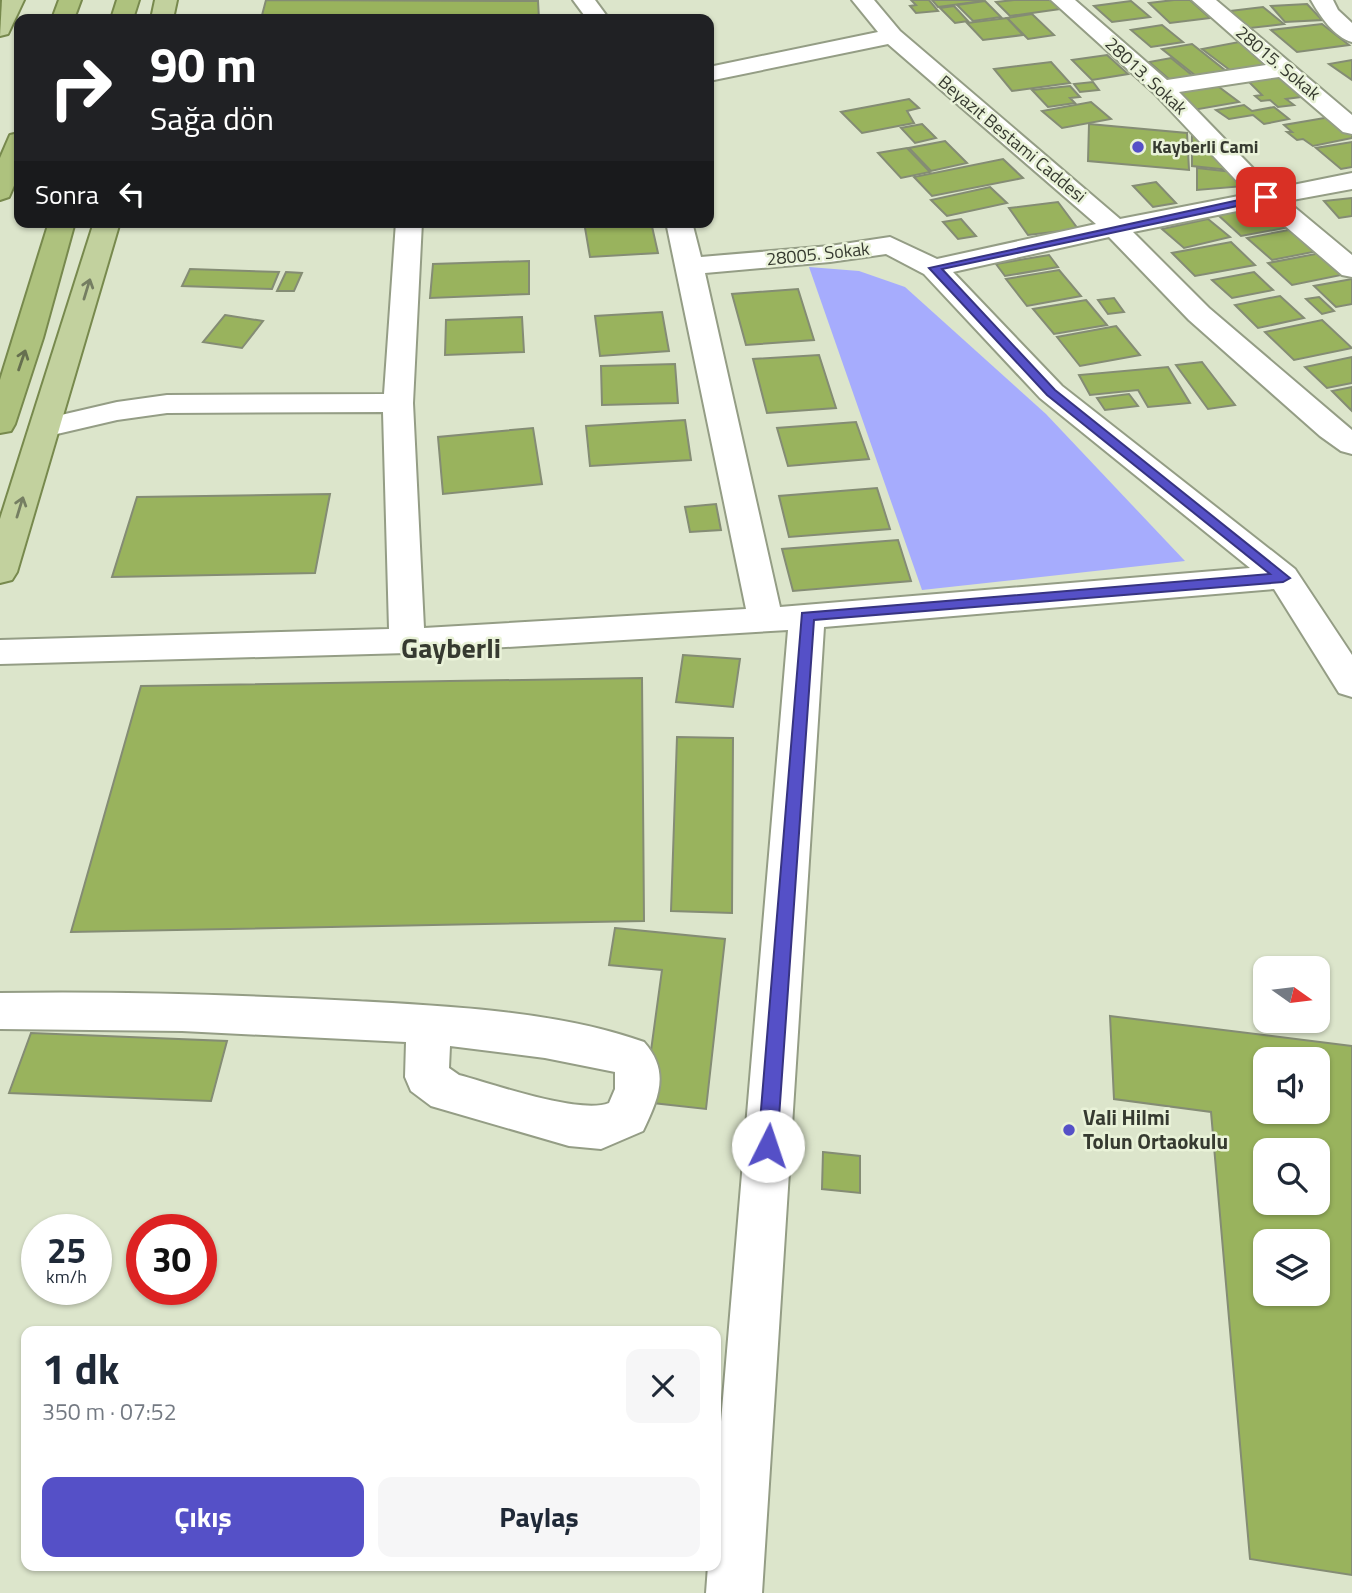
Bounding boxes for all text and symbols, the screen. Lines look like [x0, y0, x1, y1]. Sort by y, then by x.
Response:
street label: 28015. Sokak [1230, 19, 1327, 107]
text: 90 m [150, 26, 257, 101]
street label: 28013. Sokak [1099, 30, 1194, 121]
icon: right [35, 42, 126, 133]
street label: Beyazıt Bestami Caddesi [932, 68, 1092, 209]
text: Sağa dön [150, 94, 274, 142]
place label: Kayberli Cami [1152, 133, 1259, 160]
marker: Kayberli Cami [1130, 139, 1146, 155]
pin [1236, 167, 1296, 227]
text: Sonra [35, 175, 99, 214]
icon: left [113, 175, 151, 213]
icon: arrive [1247, 178, 1285, 216]
street label: 28005. Sokak [765, 235, 871, 272]
one-way arrow [81, 279, 94, 301]
one-way arrow [17, 349, 29, 371]
one-way arrow [14, 496, 27, 518]
district label: Gayberli [401, 626, 501, 669]
north arrow [1253, 956, 1330, 1032]
map controls [1253, 956, 1330, 1306]
button: sound [1253, 1047, 1330, 1124]
place label: Vali Hilmi Tolun Ortaokulu [1083, 1101, 1228, 1157]
position arrow [731, 1109, 805, 1183]
marker: Vali Hilmi Tolun Ortaokulu [1061, 1122, 1077, 1138]
button: search [1253, 1138, 1330, 1215]
speed limit sign: 30 [126, 1214, 217, 1305]
text: 25 [47, 1223, 86, 1277]
button: layers [1253, 1229, 1330, 1306]
text: km/h [46, 1263, 87, 1290]
text: 1 dk [42, 1336, 119, 1400]
button: close [626, 1349, 700, 1423]
text: 350 m · 07:52 [42, 1394, 177, 1429]
button: Çıkış [42, 1477, 364, 1557]
button: Paylaş [378, 1477, 700, 1557]

